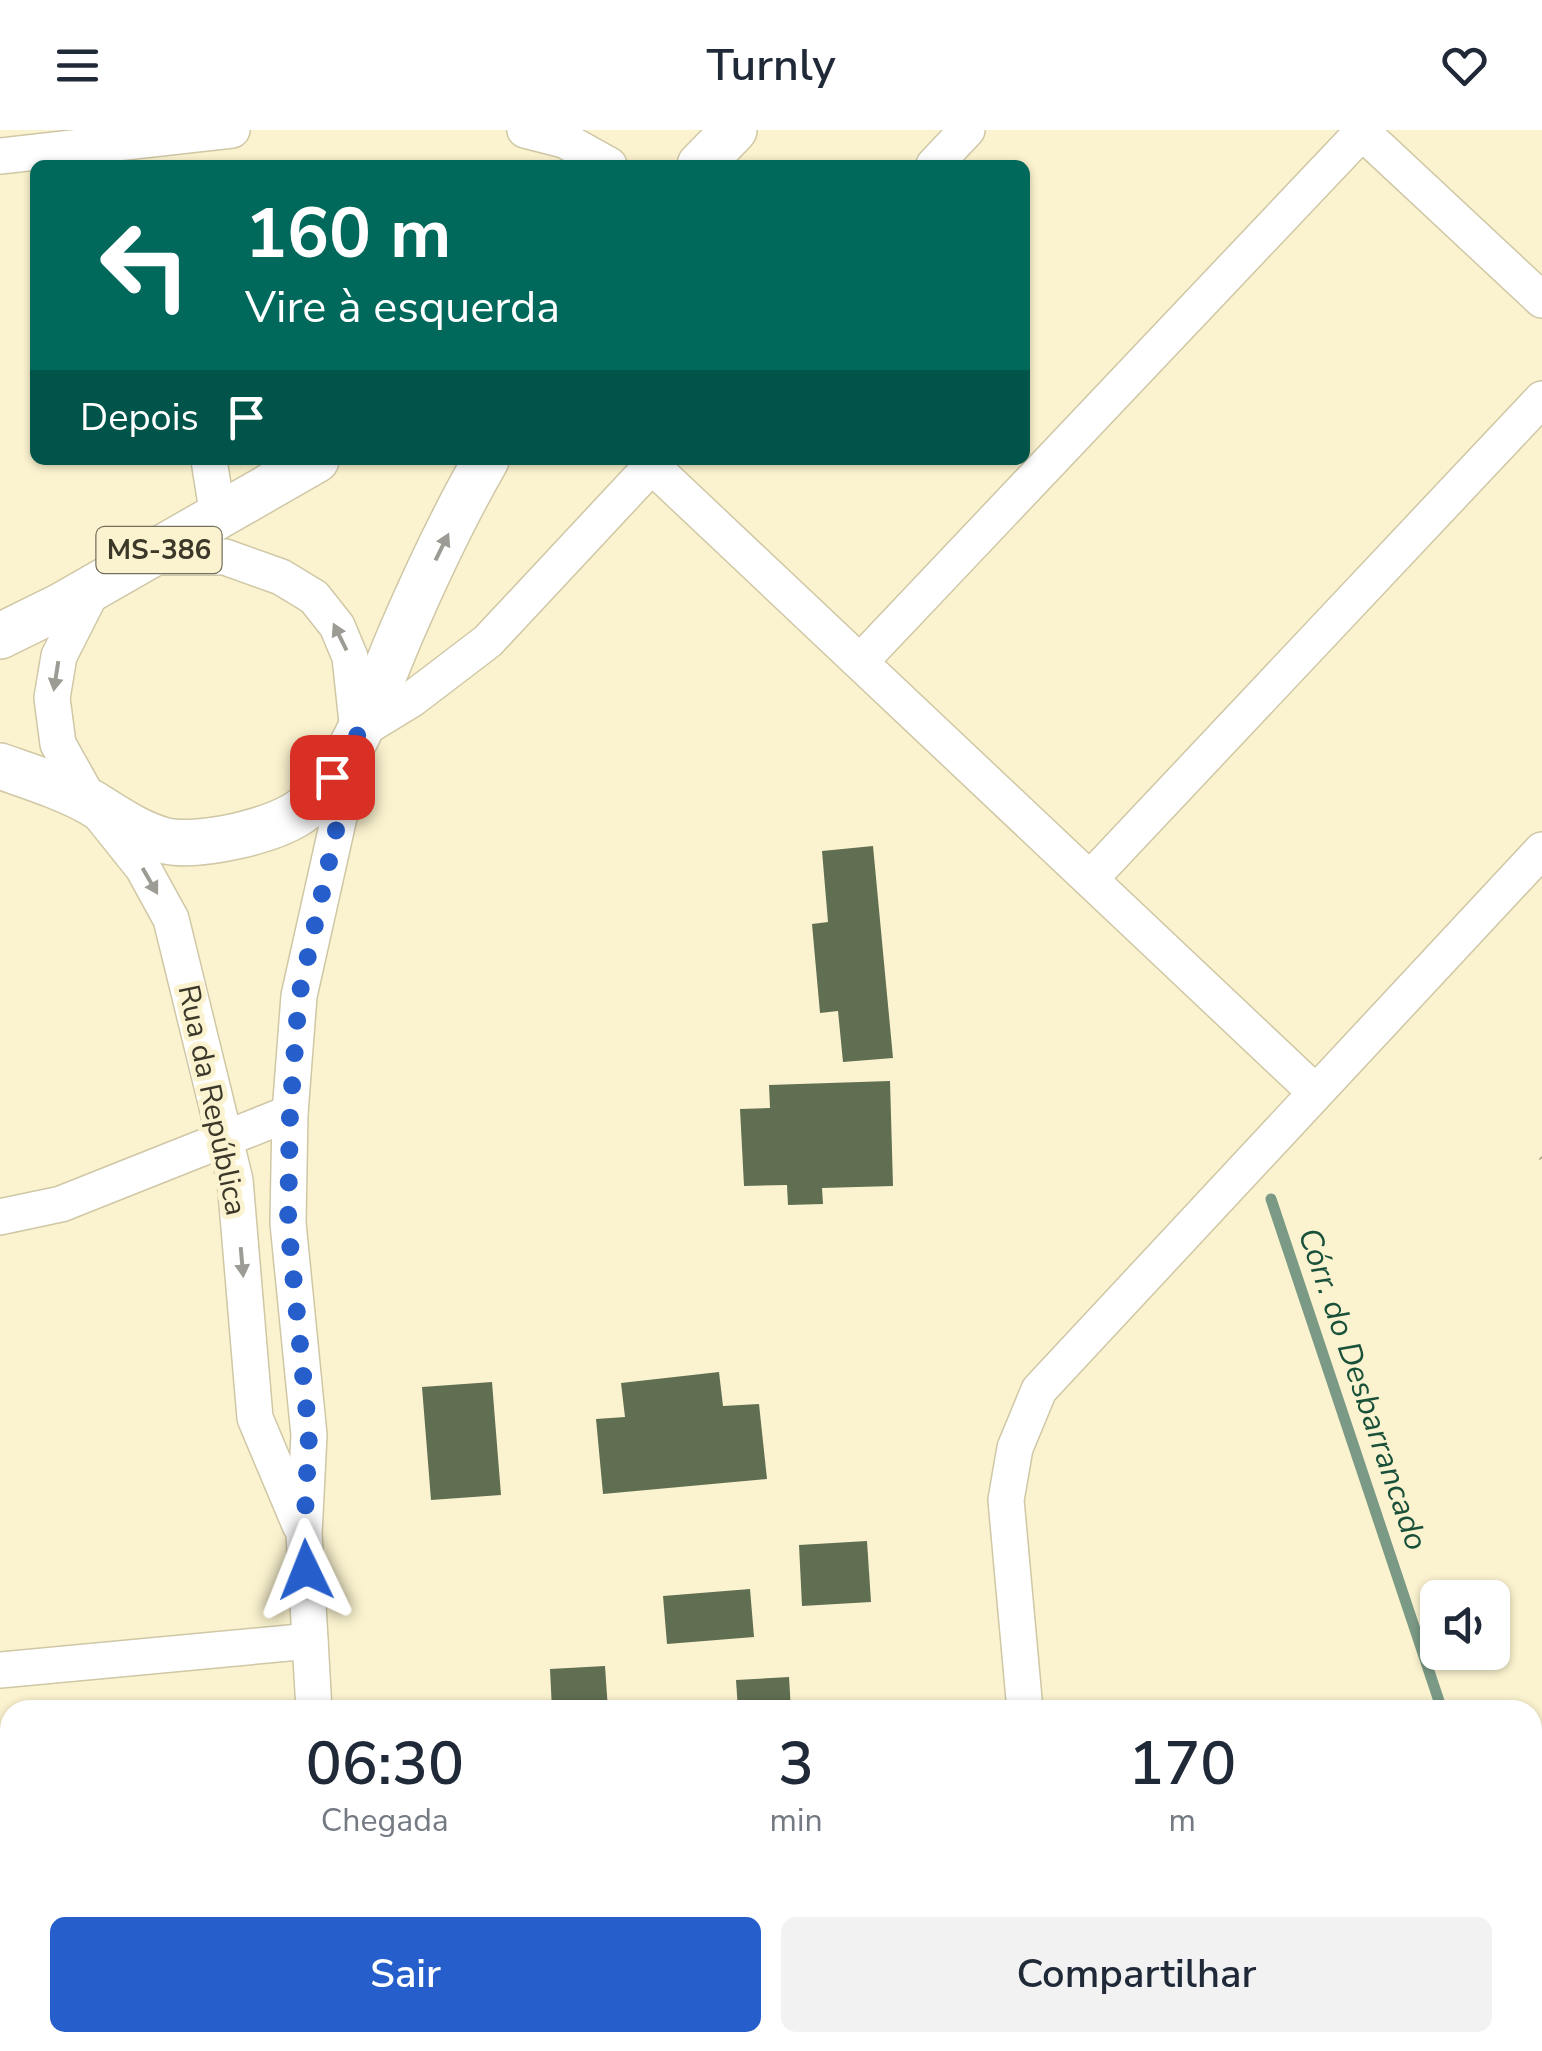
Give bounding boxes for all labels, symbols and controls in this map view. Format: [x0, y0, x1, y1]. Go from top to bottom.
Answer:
text: Turnly [706, 35, 836, 96]
icon: menu [50, 38, 105, 93]
icon: heart [1437, 38, 1492, 93]
text: 160 m [245, 186, 451, 282]
icon: left [80, 200, 210, 330]
text: Vire à esquerda [245, 277, 560, 338]
icon: arrive [219, 390, 274, 445]
text: Depois [80, 392, 199, 443]
road number: MS-386 [96, 527, 222, 573]
one-way arrow [434, 533, 451, 562]
one-way arrow [332, 622, 349, 651]
one-way arrow [48, 661, 63, 692]
pin [290, 735, 375, 820]
icon: arrive [305, 750, 360, 805]
one-way arrow [141, 866, 158, 895]
street label: Rua da República [168, 981, 256, 1219]
water label: Córr. do Desbarrancado [1288, 1222, 1438, 1556]
one-way arrow [235, 1246, 251, 1278]
position arrow [254, 1518, 358, 1622]
map controls [1420, 1580, 1510, 1670]
button: sound [1420, 1580, 1510, 1670]
text: 06:30 [306, 1723, 464, 1805]
text: 3 [778, 1723, 814, 1805]
text: 170 [1128, 1723, 1236, 1805]
text: Chegada [321, 1799, 449, 1842]
text: min [770, 1799, 823, 1842]
text: m [1169, 1799, 1196, 1842]
button: Sair [50, 1917, 761, 2032]
button: Compartilhar [781, 1917, 1492, 2032]

